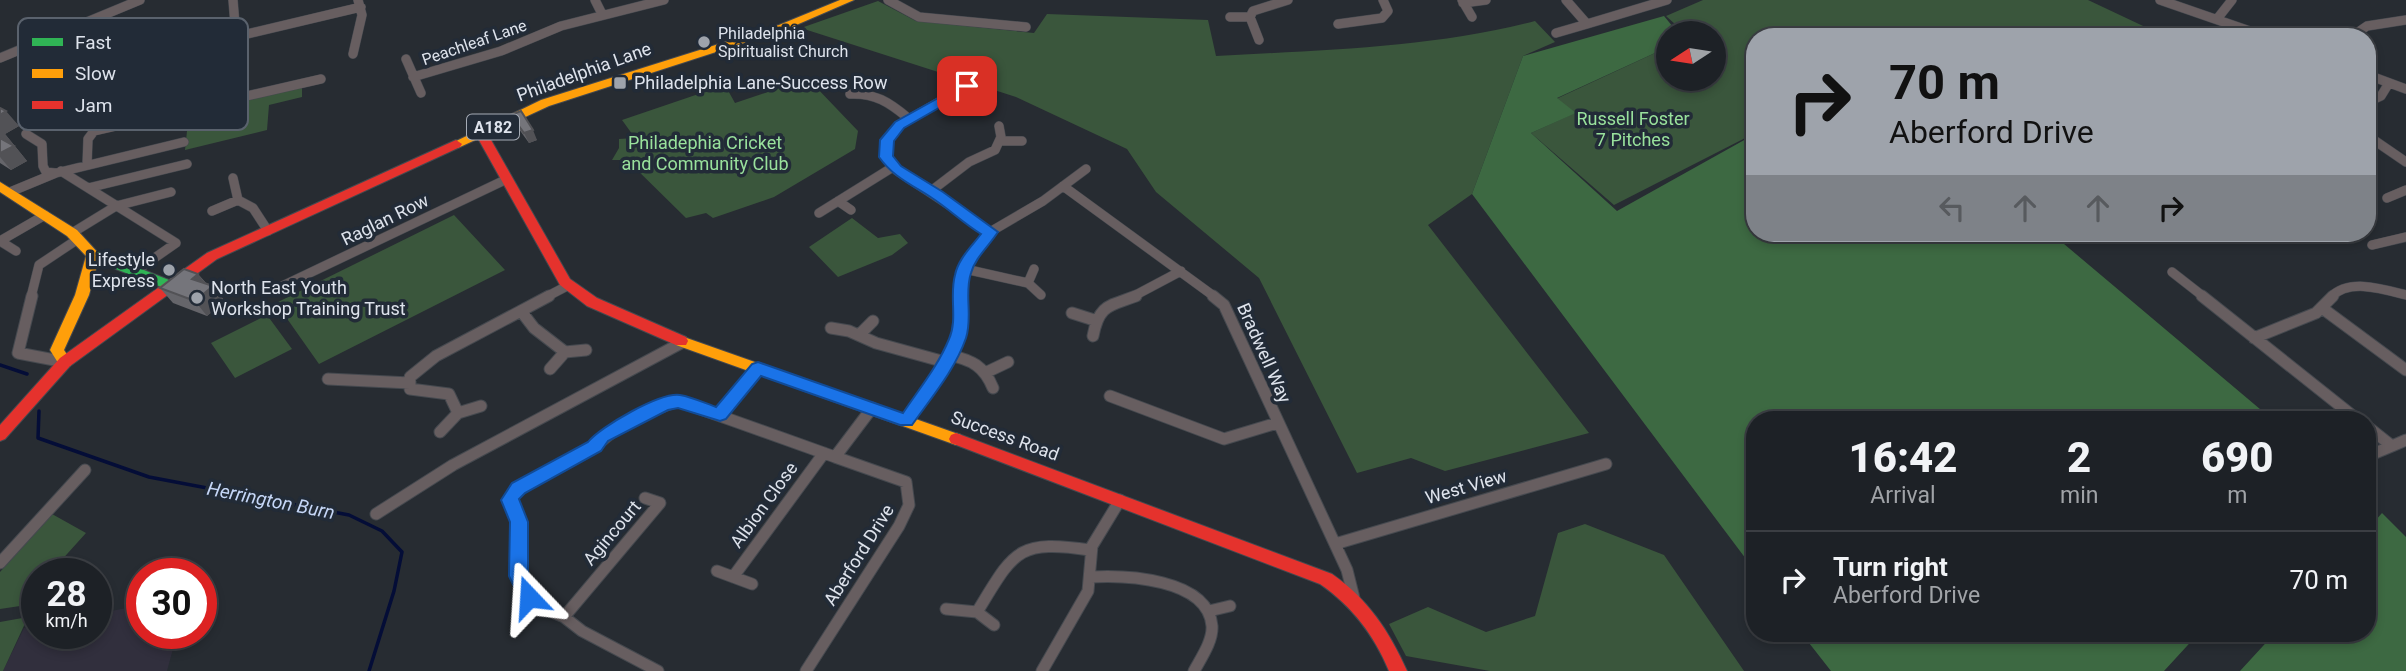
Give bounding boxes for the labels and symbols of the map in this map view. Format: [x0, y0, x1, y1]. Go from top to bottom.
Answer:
street label: Peachleaf Lane [419, 16, 529, 69]
legend [18, 18, 248, 130]
north arrow [1656, 21, 1726, 91]
place label: Philadelphia Spiritualist Church [718, 24, 848, 61]
text: Fast [75, 31, 112, 54]
marker: Philadelphia Spiritualist Church [696, 34, 712, 50]
street label: Philadelphia Lane [514, 37, 654, 106]
pin [937, 56, 997, 116]
text: Slow [75, 62, 116, 85]
place label: Philadelphia Lane-Success Row [634, 72, 888, 93]
marker: Philadelphia Lane-Success Row [612, 75, 628, 91]
text: Jam [75, 94, 112, 117]
park label: Russell Foster 7 Pitches [1576, 108, 1690, 150]
road number: A182 [467, 114, 519, 140]
park label: Philadephia Cricket and Community Club [621, 132, 789, 174]
street label: Raglan Row [338, 189, 432, 250]
place label: Lifestyle Express [88, 249, 155, 291]
marker: Lifestyle Express [161, 262, 177, 278]
place label: North East Youth Workshop Training Trust [211, 277, 406, 319]
marker: North East Youth Workshop Training Trust [189, 290, 205, 306]
street label: Bradwell Way [1233, 300, 1296, 406]
street label: Success Road [948, 406, 1062, 465]
street label: Albion Close [726, 458, 802, 552]
street label: West View [1423, 465, 1509, 508]
water label: Herrington Burn [205, 477, 337, 524]
street label: Agincourt [578, 496, 645, 569]
street label: Aberford Drive [819, 500, 898, 609]
speed limit sign: 30 [126, 558, 217, 649]
position arrow [492, 560, 566, 634]

